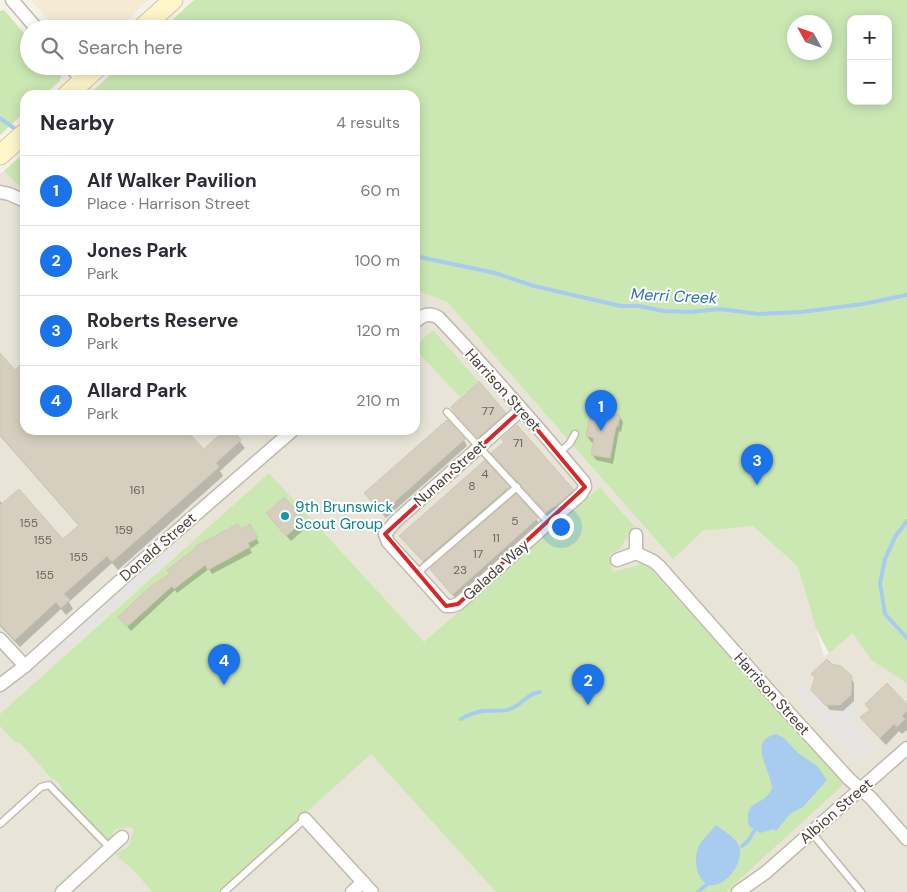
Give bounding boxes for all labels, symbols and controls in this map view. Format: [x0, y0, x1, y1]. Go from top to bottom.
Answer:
north arrow [787, 15, 832, 60]
map controls [847, 15, 892, 105]
button: + [847, 15, 892, 60]
search box [20, 20, 420, 75]
icon: search [38, 34, 66, 62]
text: Search here [78, 35, 183, 60]
button: − [847, 60, 892, 105]
text: Nearby [40, 109, 114, 137]
text: 4 results [336, 112, 400, 133]
text: Alf Walker Pavilion [87, 168, 257, 193]
text: 1 [53, 180, 59, 201]
text: 60 m [360, 180, 400, 201]
text: Place · Harrison Street [87, 193, 250, 214]
text: Jones Park [87, 238, 188, 263]
text: 2 [51, 250, 61, 271]
text: 100 m [355, 250, 400, 271]
text: Park [87, 263, 119, 284]
water label: Merri Creek [630, 283, 719, 309]
text: Roberts Reserve [87, 308, 238, 333]
text: 3 [51, 320, 61, 341]
text: 120 m [356, 320, 400, 341]
text: Park [87, 333, 119, 354]
street label: Harrison Street [461, 344, 546, 436]
text: Allard Park [87, 378, 187, 403]
text: 4 [51, 390, 61, 411]
text: 210 m [356, 390, 400, 411]
pin: 1 [585, 390, 617, 431]
text: Park [87, 403, 119, 424]
house number: 77 [482, 403, 494, 419]
street label: Nunan Street [410, 435, 491, 511]
house number: 71 [513, 435, 523, 451]
pin: 3 [741, 444, 773, 485]
house number: 4 [481, 466, 489, 482]
house number: 8 [468, 478, 476, 494]
house number: 161 [129, 482, 145, 498]
place label: 9th Brunswick Scout Group [295, 497, 394, 534]
street label: Donald Street [115, 508, 201, 586]
marker: 9th Brunswick Scout Group [279, 510, 291, 522]
house number: 5 [511, 513, 519, 529]
your location [548, 514, 574, 540]
house number: 155 [20, 515, 38, 531]
house number: 159 [115, 522, 133, 538]
house number: 11 [492, 530, 500, 546]
house number: 155 [34, 532, 52, 548]
street label: Galada Way [459, 534, 534, 605]
house number: 17 [473, 546, 483, 562]
house number: 155 [70, 549, 88, 565]
house number: 23 [453, 562, 467, 578]
house number: 155 [36, 567, 54, 583]
pin: 4 [208, 644, 240, 685]
street label: Harrison Street [730, 648, 815, 740]
pin: 2 [572, 664, 604, 705]
street label: Albion Street [795, 774, 877, 848]

